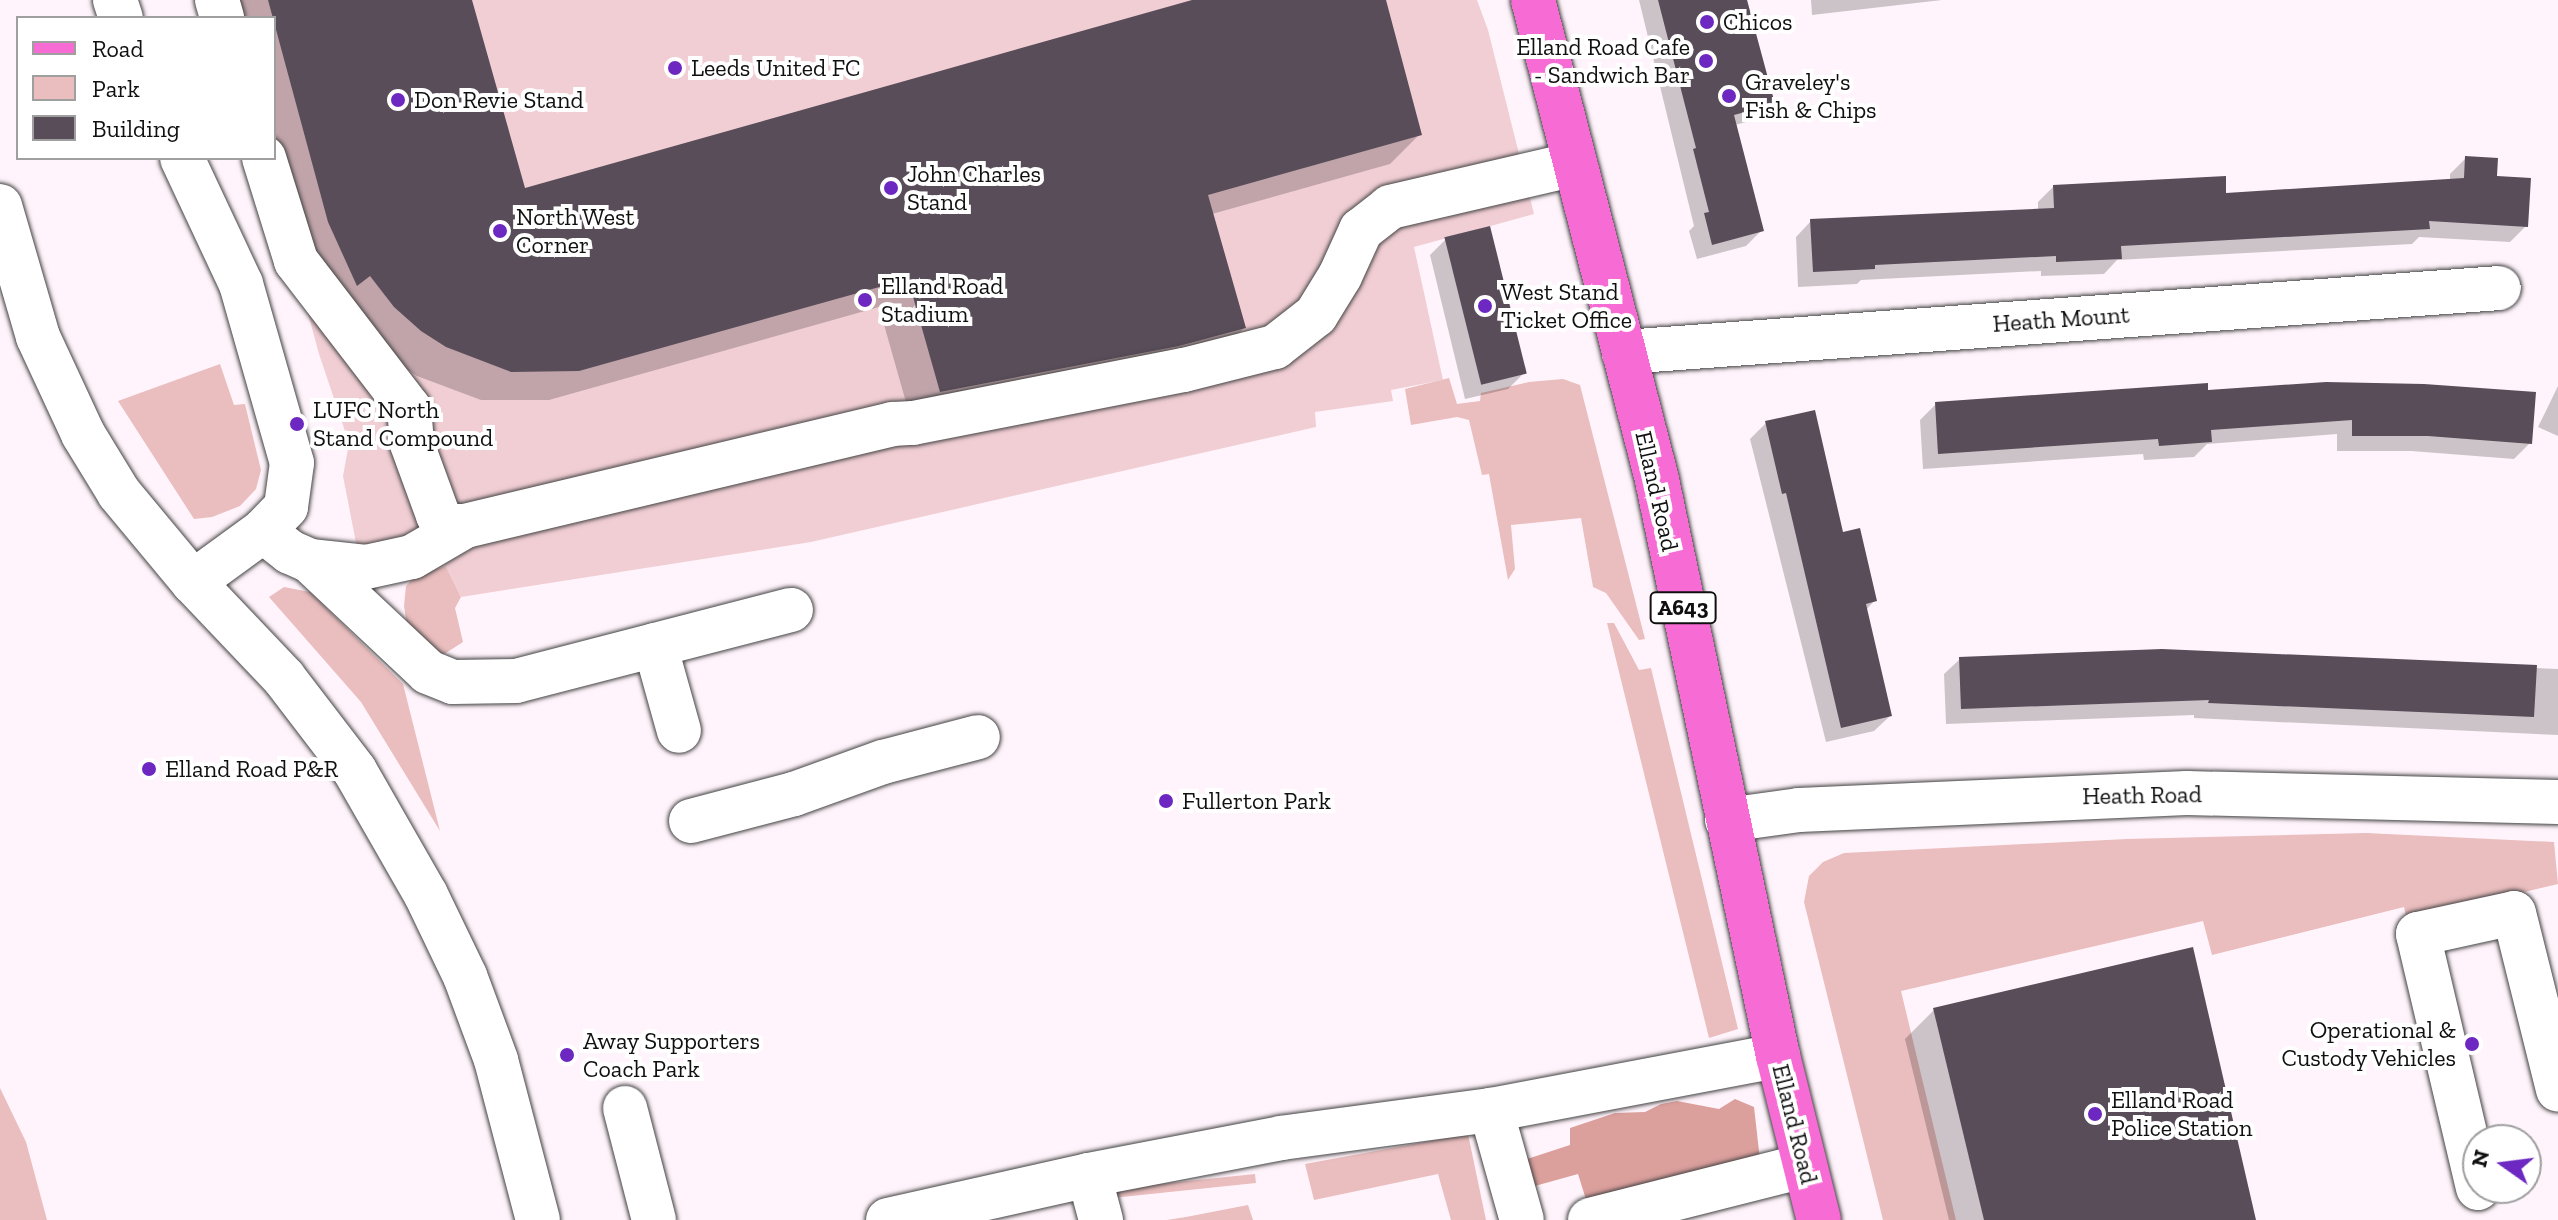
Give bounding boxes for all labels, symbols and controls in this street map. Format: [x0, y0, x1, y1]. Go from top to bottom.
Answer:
place label: Chicos [1723, 8, 1793, 36]
marker: Chicos [1698, 13, 1716, 31]
legend [16, 16, 276, 160]
place label: Elland Road Cafe - Sandwich Bar [1516, 33, 1690, 89]
text: Road [92, 34, 144, 63]
marker: Elland Road Cafe - Sandwich Bar [1697, 52, 1715, 70]
place label: Leeds United FC [691, 54, 861, 82]
marker: Leeds United FC [666, 59, 684, 77]
place label: Graveley's Fish & Chips [1745, 68, 1877, 124]
text: Park [92, 74, 140, 103]
place label: Don Revie Stand [414, 86, 584, 114]
marker: Graveley's Fish & Chips [1720, 87, 1738, 105]
marker: Don Revie Stand [389, 91, 407, 109]
text: Building [92, 114, 180, 143]
place label: John Charles Stand [907, 160, 1041, 216]
marker: John Charles Stand [882, 179, 900, 197]
place label: North West Corner [516, 203, 635, 259]
marker: North West Corner [491, 222, 509, 240]
place label: Elland Road Stadium [881, 272, 1003, 328]
place label: West Stand Ticket Office [1501, 278, 1632, 334]
marker: Elland Road Stadium [856, 291, 874, 309]
marker: West Stand Ticket Office [1476, 297, 1494, 315]
street label: Heath Mount [1992, 300, 2130, 338]
place label: LUFC North Stand Compound [313, 396, 493, 452]
marker: LUFC North Stand Compound [288, 415, 306, 433]
street label: Elland Road [1629, 428, 1685, 554]
road number: A643 [1649, 590, 1717, 626]
place label: Elland Road P&R [165, 755, 338, 783]
marker: Elland Road P&R [140, 760, 158, 778]
street label: Heath Road [2082, 780, 2202, 810]
place label: Fullerton Park [1182, 787, 1331, 815]
marker: Fullerton Park [1157, 792, 1175, 810]
place label: Operational & Custody Vehicles [2280, 1016, 2456, 1072]
place label: Away Supporters Coach Park [583, 1027, 761, 1083]
marker: Operational & Custody Vehicles [2463, 1035, 2481, 1053]
marker: Away Supporters Coach Park [558, 1046, 576, 1064]
street label: Elland Road [1766, 1061, 1824, 1187]
place label: Elland Road Police Station [2111, 1086, 2252, 1142]
marker: Elland Road Police Station [2086, 1105, 2104, 1123]
north arrow [2462, 1124, 2542, 1204]
text: N [2465, 1147, 2495, 1170]

